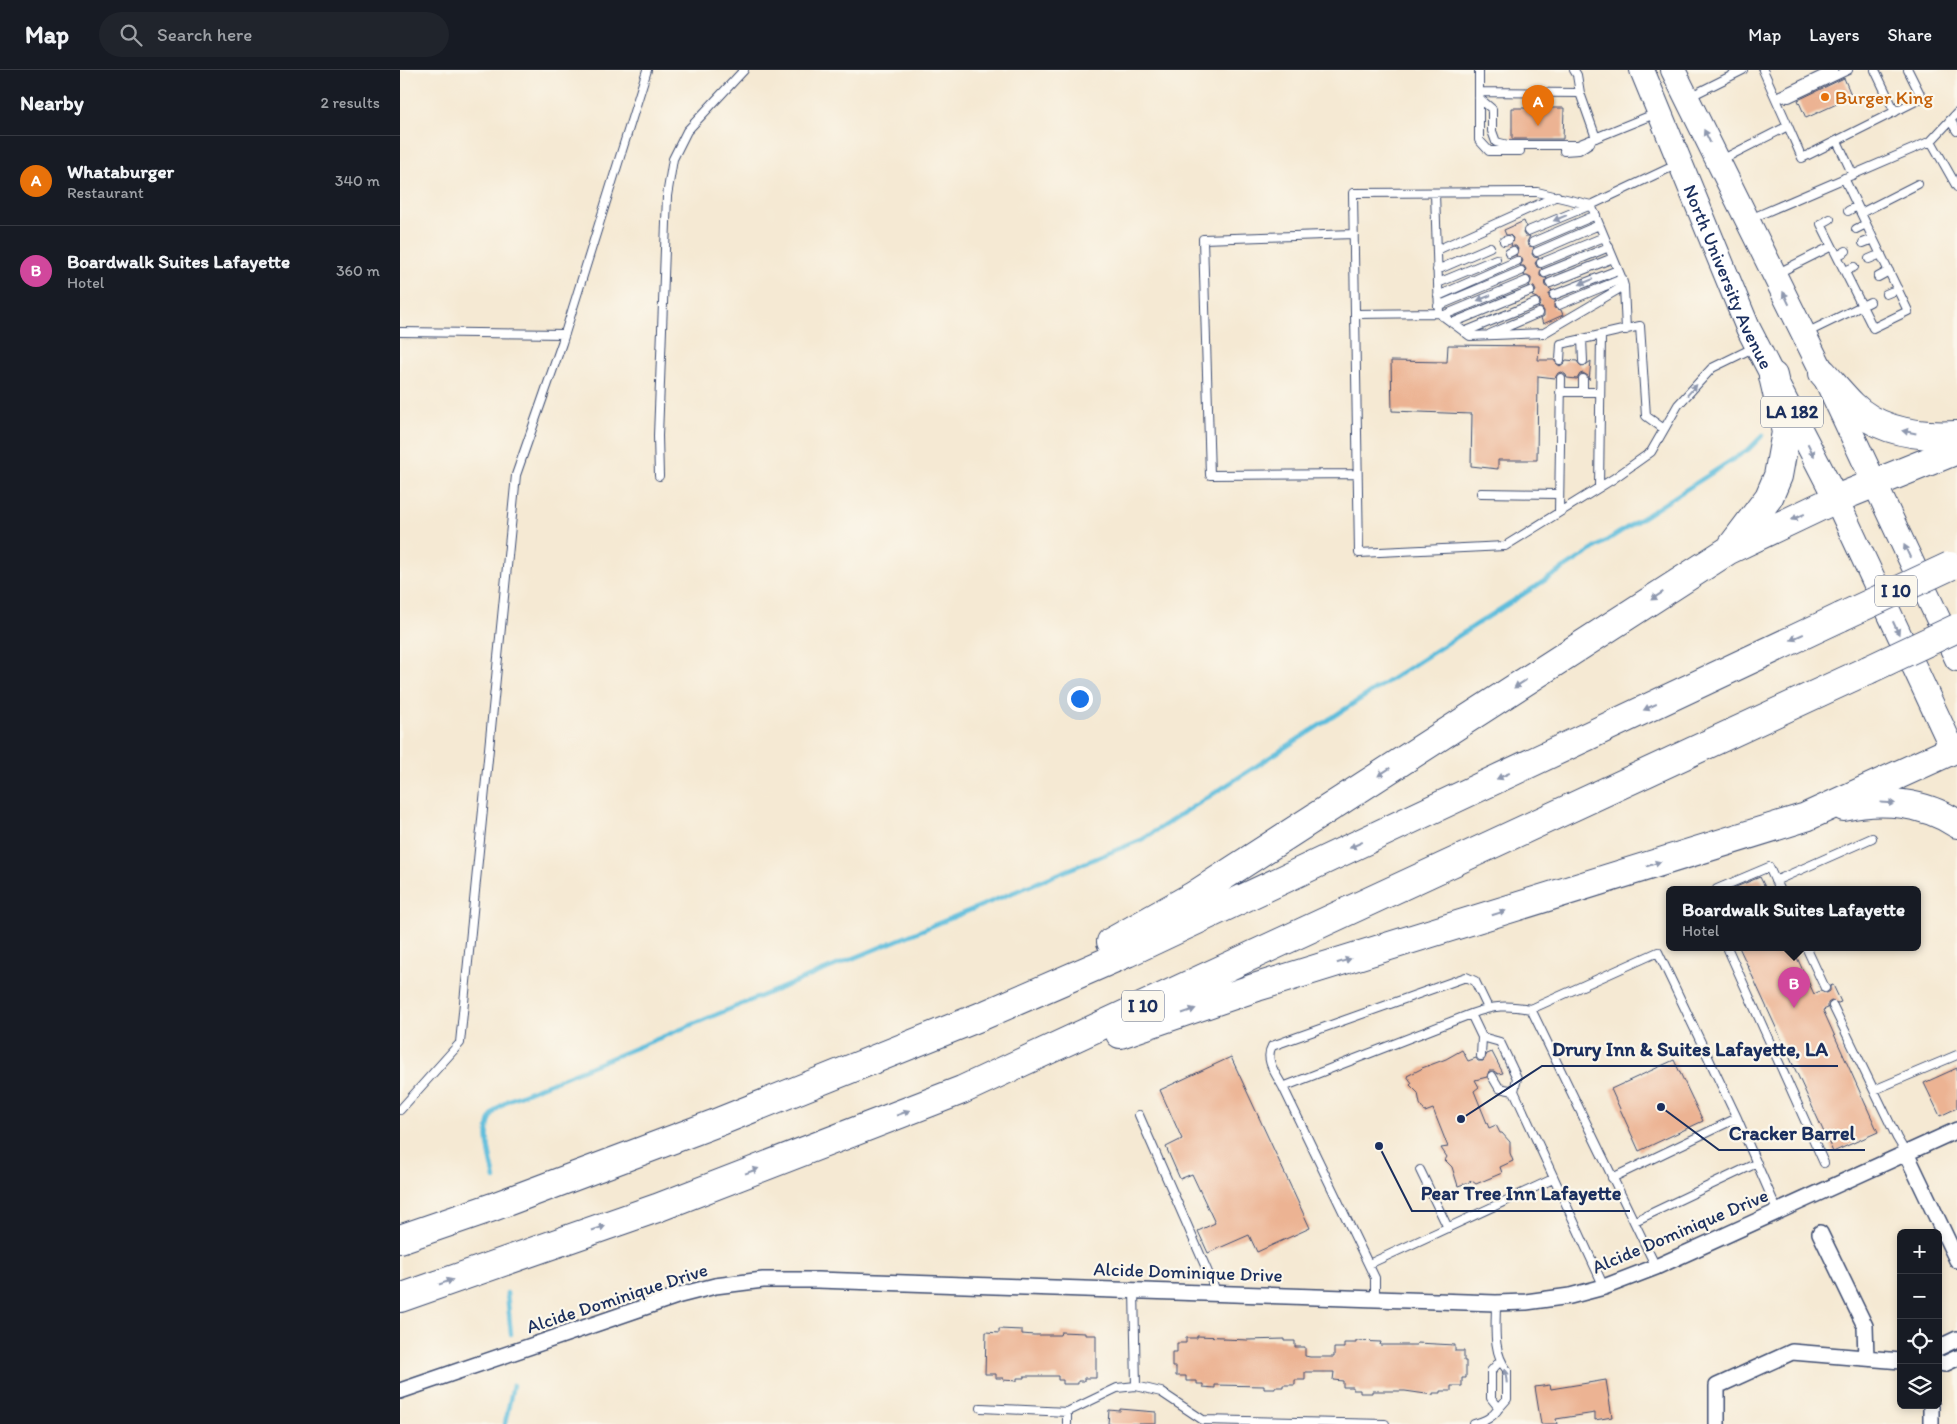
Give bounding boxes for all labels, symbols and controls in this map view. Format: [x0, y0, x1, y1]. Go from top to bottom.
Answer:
search box [99, 12, 449, 57]
text: Map [25, 20, 69, 49]
icon: search [117, 21, 145, 49]
text: Search here [157, 23, 252, 46]
text: Map [1748, 24, 1781, 46]
text: Layers [1809, 24, 1859, 46]
text: Share [1887, 24, 1932, 46]
pin: A [1522, 85, 1554, 126]
place label: Burger King [1835, 86, 1934, 109]
text: Nearby [20, 90, 84, 115]
marker: Burger King [1819, 91, 1831, 103]
text: 2 results [320, 93, 380, 112]
one-way arrow [1703, 129, 1711, 143]
text: Whataburger [67, 160, 174, 183]
text: A [31, 171, 41, 190]
text: 340 m [335, 171, 380, 190]
street label: North University Avenue [1679, 181, 1778, 373]
text: Restaurant [67, 183, 144, 202]
one-way arrow [1552, 214, 1567, 222]
text: Boardwalk Suites Lafayette [67, 250, 290, 273]
text: B [31, 261, 41, 280]
text: 360 m [336, 261, 380, 280]
text: Hotel [67, 273, 104, 292]
one-way arrow [1579, 279, 1593, 287]
one-way arrow [1782, 291, 1790, 305]
one-way arrow [1477, 295, 1491, 303]
one-way arrow [1686, 384, 1698, 396]
road number: LA 182 [1761, 397, 1823, 428]
one-way arrow [1900, 428, 1916, 436]
one-way arrow [1807, 443, 1815, 457]
one-way arrow [1791, 513, 1806, 522]
one-way arrow [1902, 544, 1911, 559]
road number: I 10 [1875, 576, 1917, 606]
one-way arrow [1650, 591, 1663, 601]
one-way arrow [1892, 621, 1900, 635]
one-way arrow [1790, 634, 1804, 642]
one-way arrow [1513, 679, 1527, 688]
your location [1067, 686, 1093, 712]
one-way arrow [1643, 703, 1657, 711]
one-way arrow [1377, 767, 1390, 777]
one-way arrow [1496, 772, 1510, 780]
one-way arrow [1880, 800, 1896, 808]
one-way arrow [1349, 841, 1363, 849]
one-way arrow [1647, 860, 1662, 868]
popup [1666, 886, 1921, 951]
text: Boardwalk Suites Lafayette [1682, 898, 1905, 921]
one-way arrow [1492, 908, 1507, 916]
text: Hotel [1682, 921, 1719, 940]
one-way arrow [1337, 956, 1352, 964]
pin: B [1778, 967, 1810, 1008]
road number: I 10 [1122, 990, 1164, 1021]
one-way arrow [1182, 1006, 1197, 1014]
callout: Drury Inn & Suites Lafayette, LA [1542, 1031, 1838, 1066]
text: Drury Inn & Suites Lafayette, LA [1552, 1037, 1828, 1062]
one-way arrow [896, 1109, 911, 1117]
callout: Cracker Barrel [1719, 1115, 1865, 1150]
text: Cracker Barrel [1729, 1121, 1856, 1145]
one-way arrow [745, 1167, 759, 1175]
callout: Pear Tree Inn Lafayette [1412, 1176, 1630, 1211]
text: Pear Tree Inn Lafayette [1421, 1181, 1622, 1206]
street label: Alcide Dominique Drive [1588, 1183, 1772, 1279]
one-way arrow [592, 1224, 607, 1231]
map controls [1897, 1229, 1942, 1409]
button: + [1897, 1229, 1942, 1274]
street label: Alcide Dominique Drive [1093, 1257, 1283, 1287]
street label: Alcide Dominique Drive [523, 1258, 711, 1338]
button: − [1897, 1274, 1942, 1319]
one-way arrow [439, 1278, 454, 1286]
button: locate [1897, 1319, 1942, 1364]
button: layers [1897, 1364, 1942, 1409]
one-way arrow [1502, 1368, 1510, 1384]

